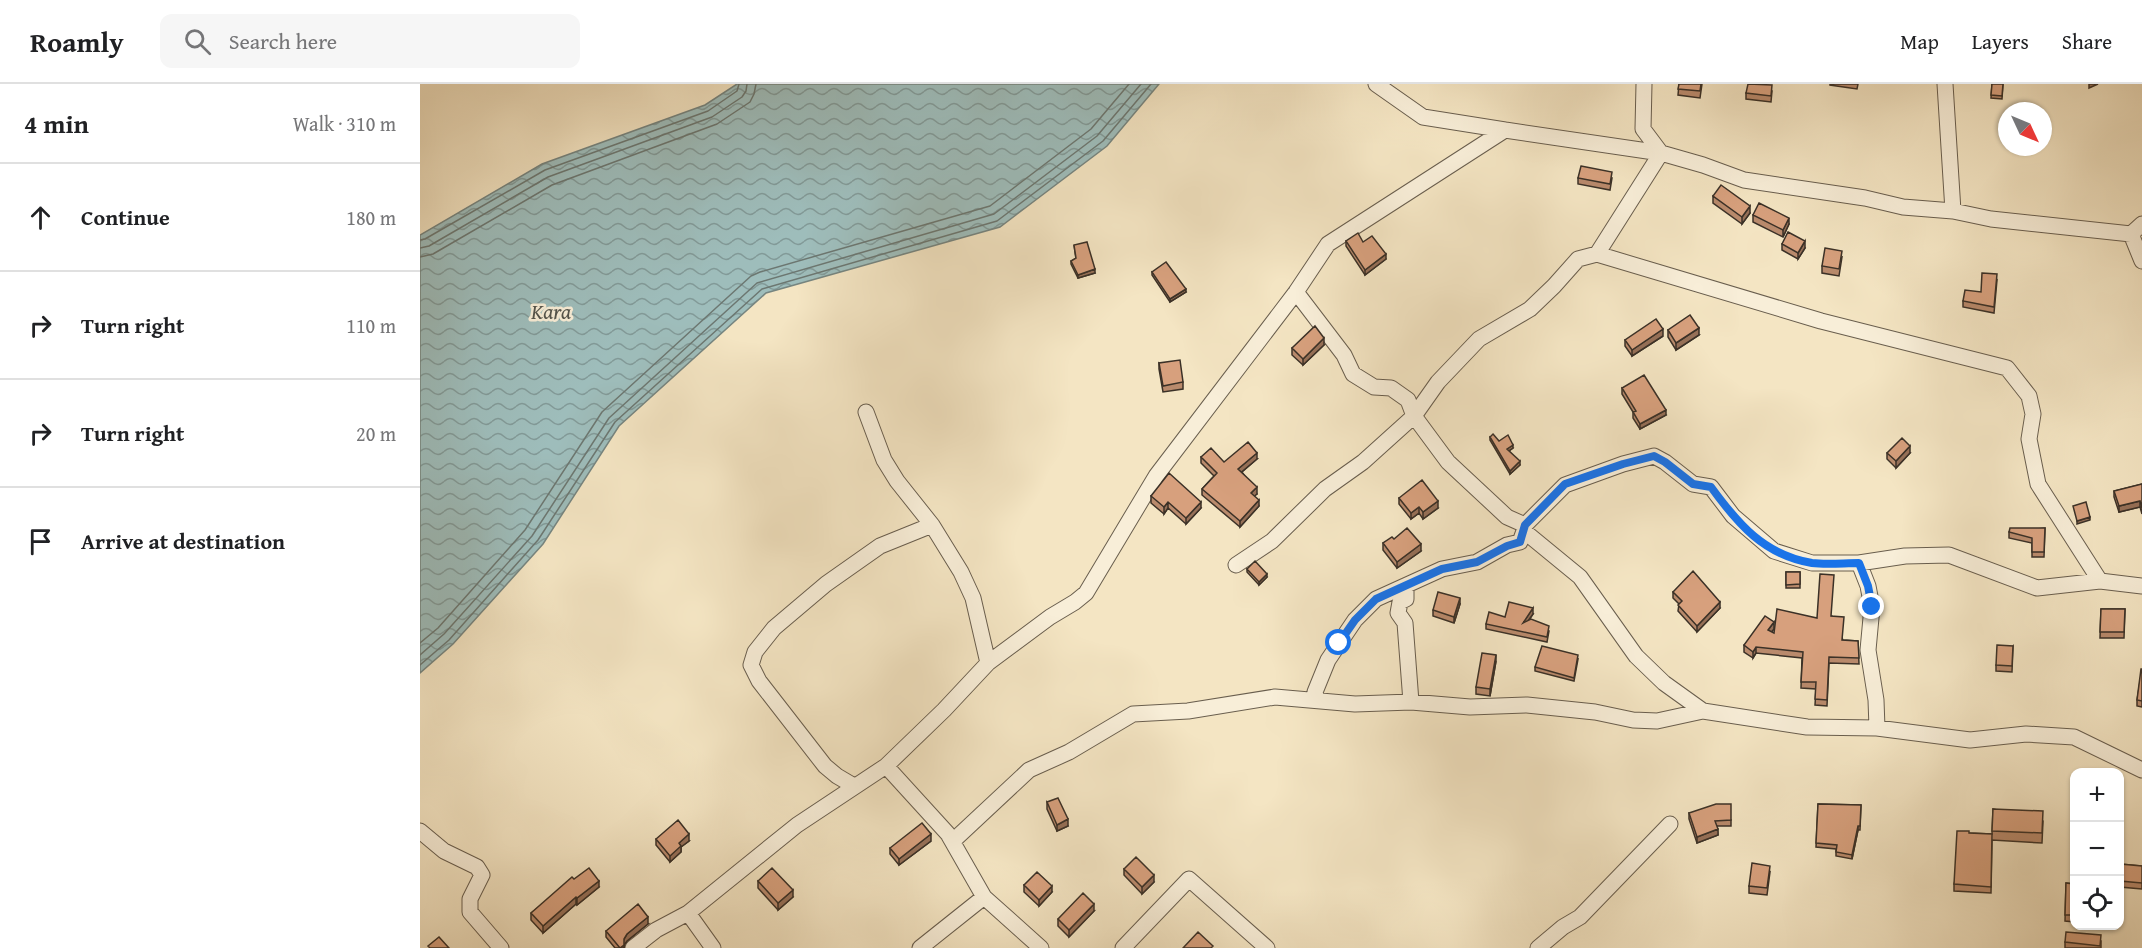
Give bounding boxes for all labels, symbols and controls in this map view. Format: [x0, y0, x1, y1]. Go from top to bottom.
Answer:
search box [160, 14, 580, 68]
text: Roamly [30, 21, 124, 62]
icon: search [181, 25, 214, 58]
text: Search here [229, 25, 337, 57]
text: Map [1900, 26, 1939, 57]
text: Layers [1972, 26, 2029, 57]
text: Share [2062, 26, 2112, 57]
north arrow [1998, 102, 2052, 156]
text: 4 min [24, 104, 89, 143]
text: Walk · 310 m [293, 109, 396, 138]
icon: ahead [24, 201, 57, 234]
text: Continue [81, 201, 170, 233]
text: 180 m [346, 203, 396, 232]
water label: Kara [530, 295, 571, 327]
icon: right [24, 309, 57, 342]
text: Turn right [81, 309, 184, 341]
text: 110 m [346, 311, 396, 340]
icon: right [24, 417, 57, 450]
text: Turn right [81, 417, 184, 449]
text: 20 m [356, 419, 396, 448]
icon: arrive [24, 525, 57, 558]
text: Arrive at destination [81, 525, 285, 557]
route end [1858, 593, 1884, 619]
route start [1325, 629, 1351, 655]
map controls [2070, 768, 2124, 930]
button: + [2070, 768, 2124, 822]
button: − [2070, 822, 2124, 876]
button: locate [2070, 876, 2124, 930]

